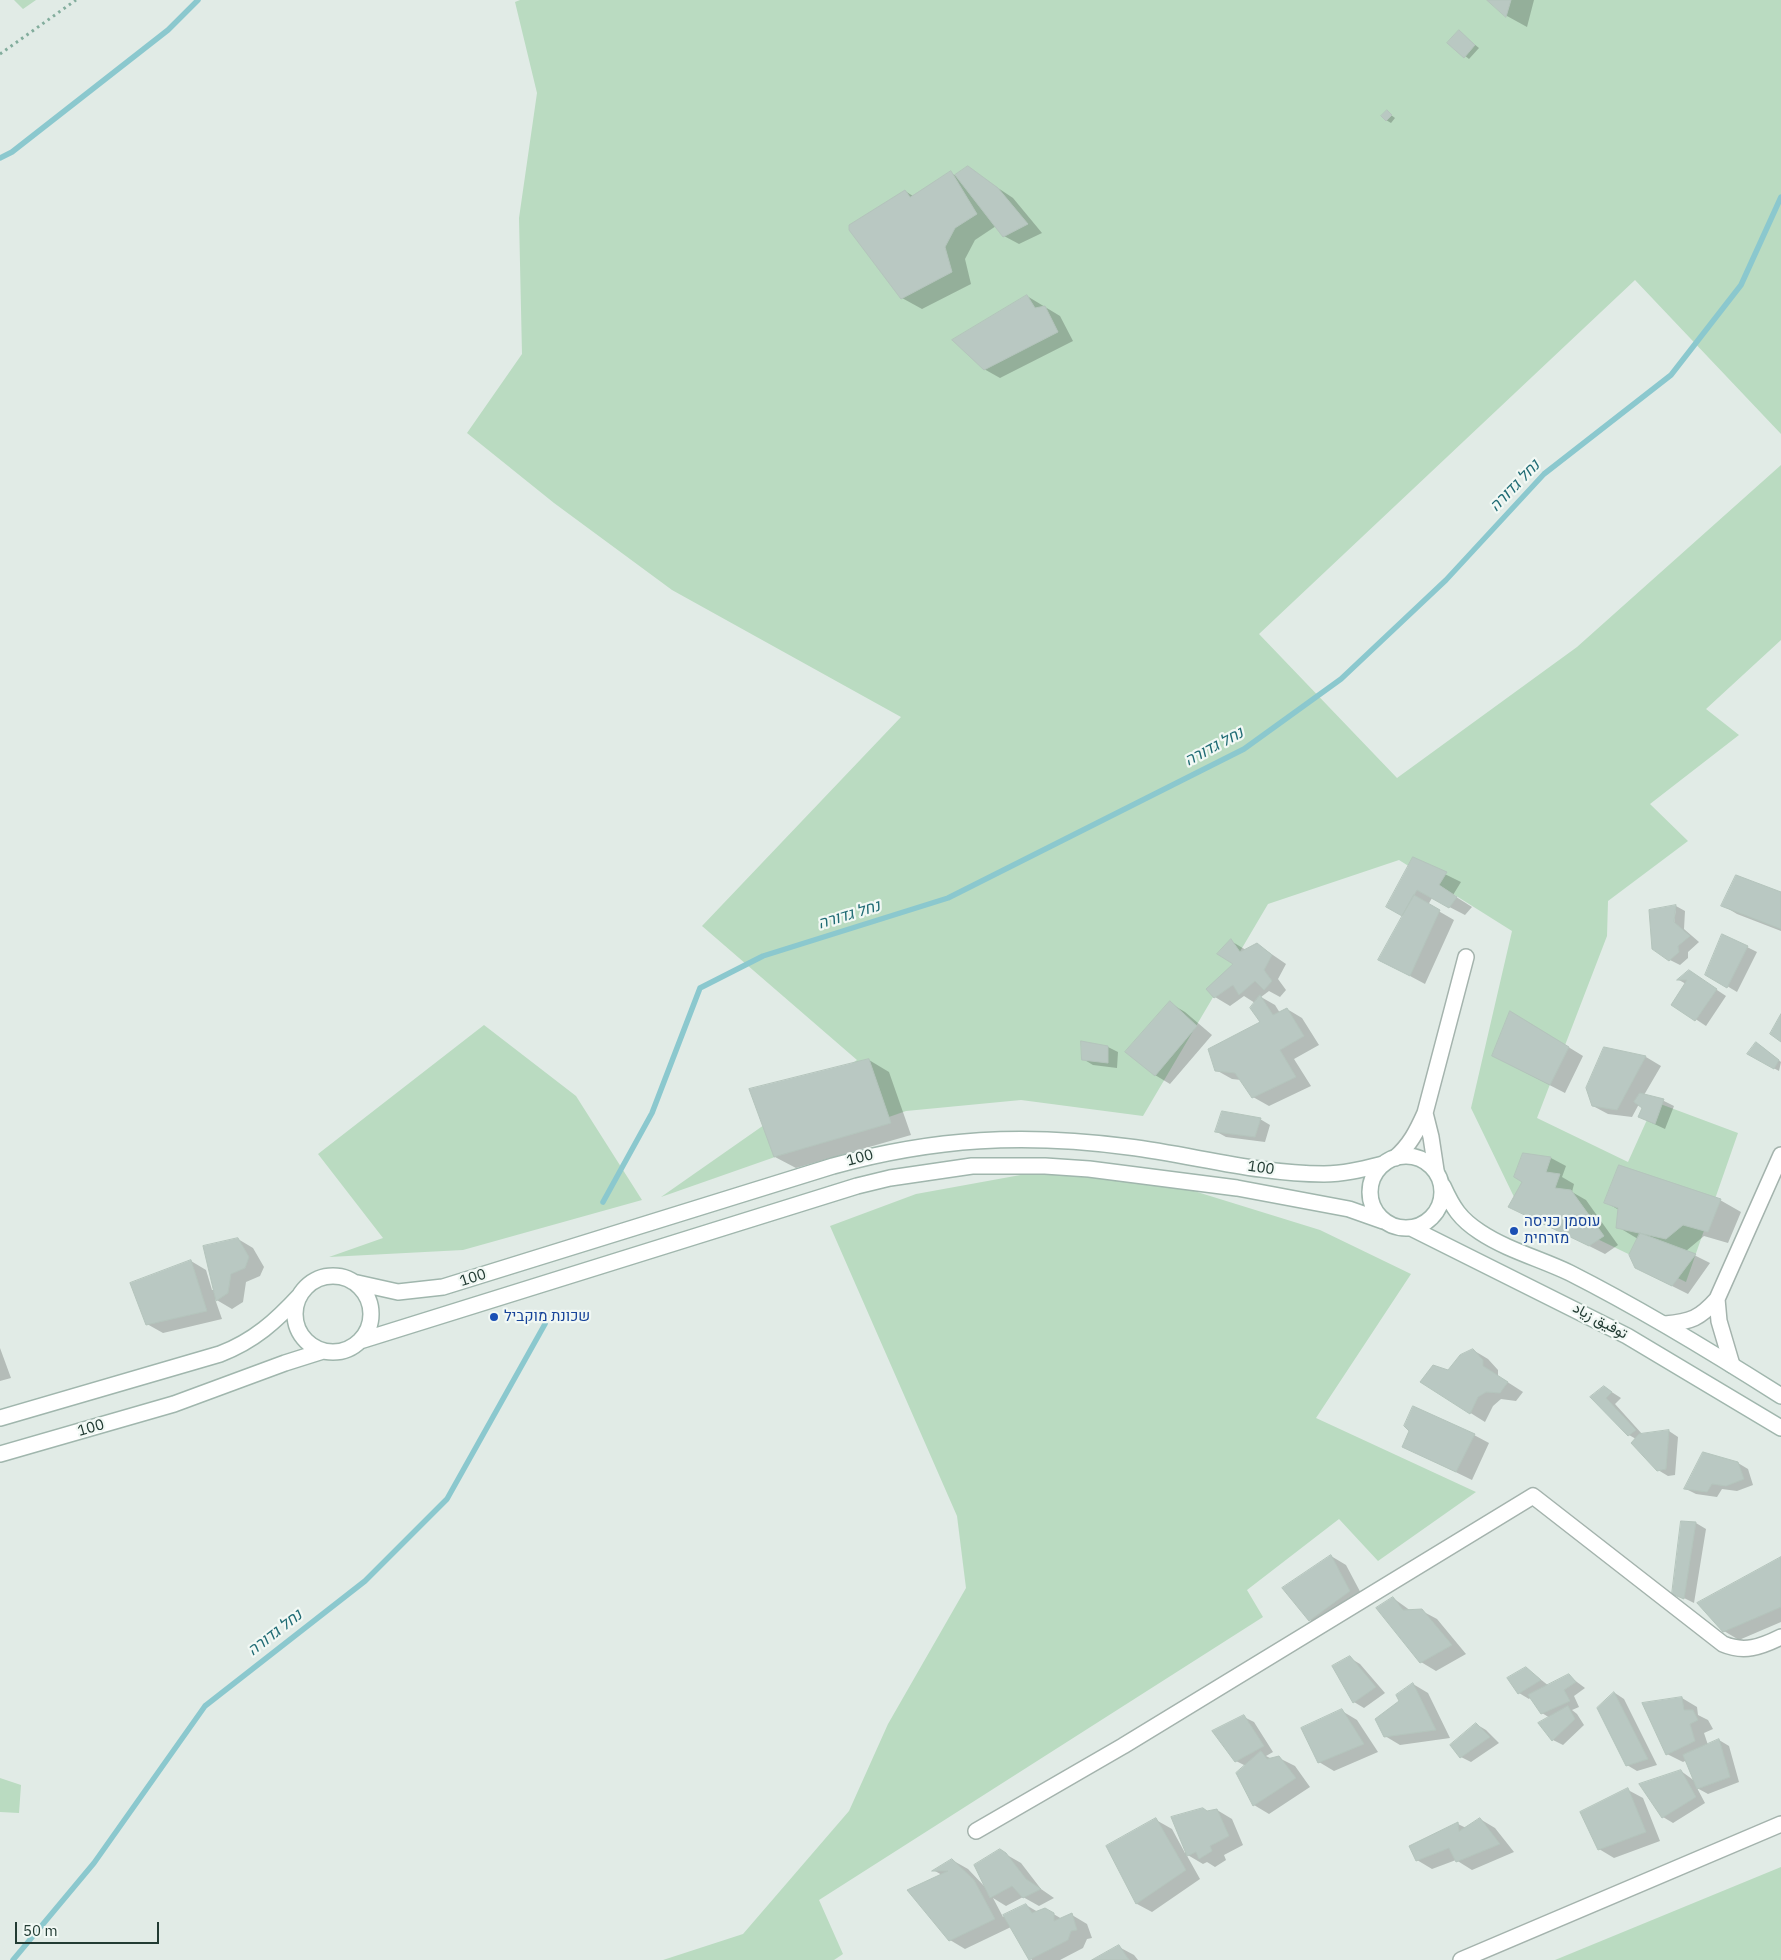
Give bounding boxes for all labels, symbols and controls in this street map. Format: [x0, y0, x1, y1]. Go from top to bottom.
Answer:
water label: נחל גדורה [1486, 456, 1544, 516]
water label: נחל גדורה [1181, 724, 1247, 770]
water label: נחל גדורה [816, 896, 882, 934]
street label: 100 [845, 1146, 875, 1170]
street label: 100 [1246, 1157, 1276, 1179]
place label: עוסמן כניסה מזרחית [1524, 1213, 1600, 1248]
marker: עוסמן כניסה מזרחית [1508, 1225, 1520, 1237]
street label: 100 [457, 1265, 489, 1291]
street label: توفيق زياد [1569, 1299, 1631, 1343]
place label: שכונת מוקביל [504, 1308, 590, 1326]
marker: שכונת מוקביל [488, 1311, 500, 1323]
street label: 100 [76, 1416, 106, 1440]
water label: נחל גדורה [244, 1606, 306, 1660]
scale bar [18, 1912, 161, 1944]
text: 50 m [23, 1921, 58, 1940]

